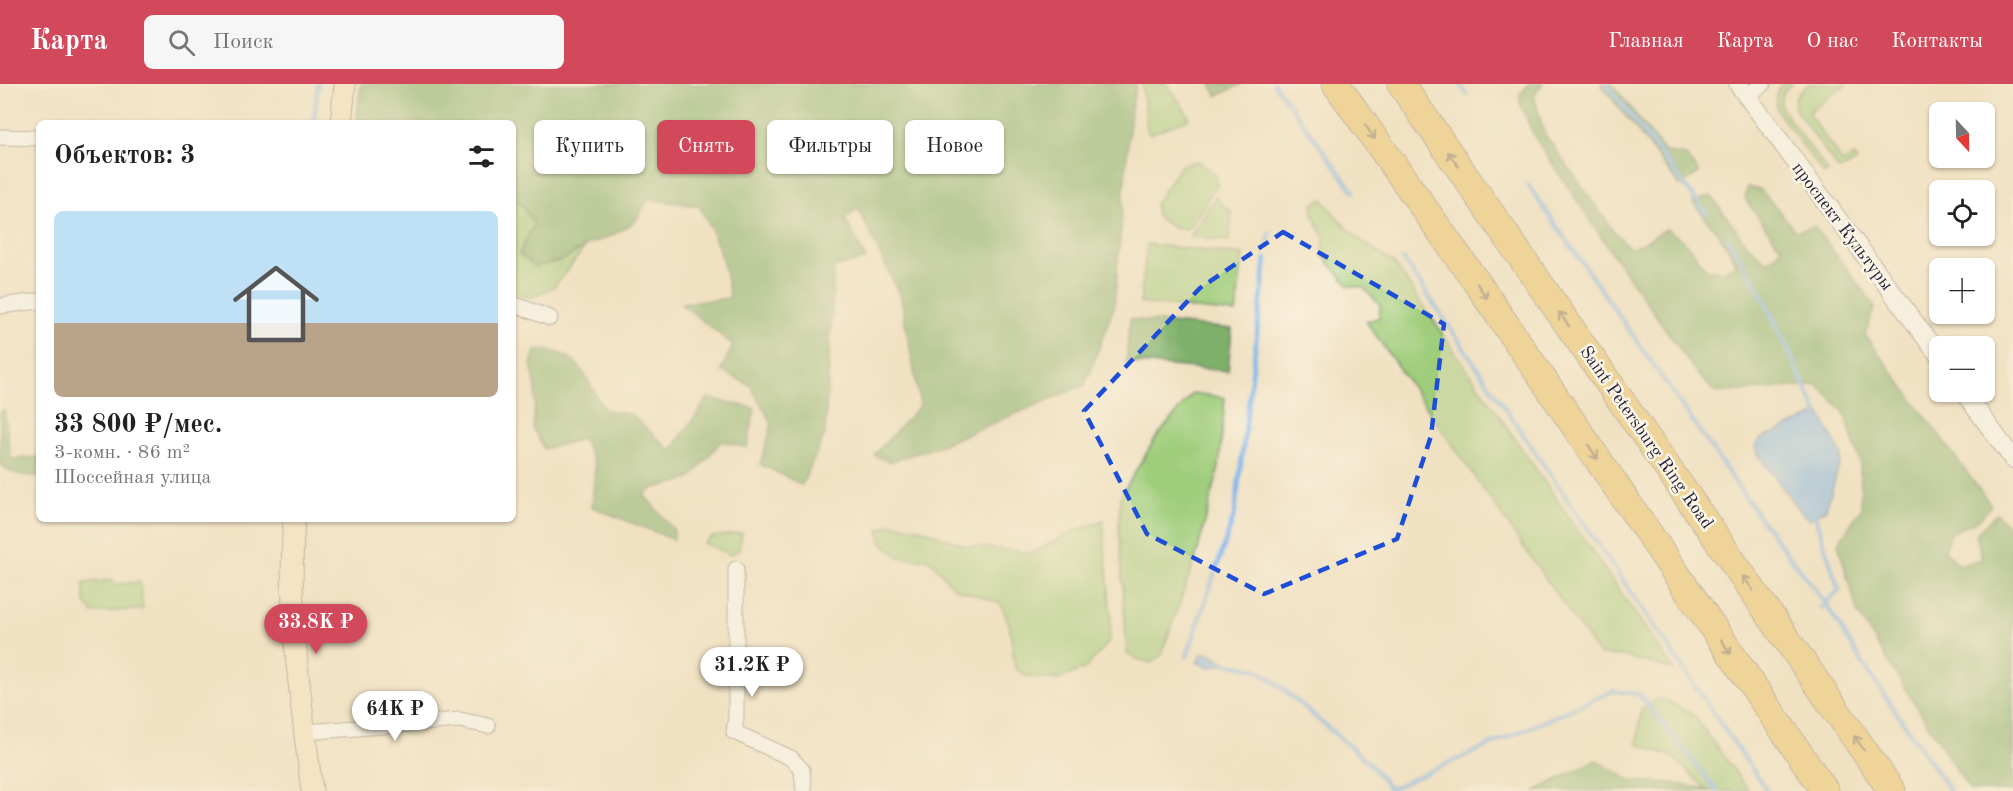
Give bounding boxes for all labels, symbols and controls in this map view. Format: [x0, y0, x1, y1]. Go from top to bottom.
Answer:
search box [144, 15, 564, 69]
icon: search [165, 26, 198, 59]
text: Карта [30, 28, 108, 56]
text: Поиск [213, 31, 274, 53]
text: Главная [1608, 31, 1684, 52]
text: Карта [1717, 31, 1774, 52]
text: О нас [1807, 31, 1858, 52]
text: Контакты [1891, 31, 1983, 52]
north arrow [1929, 102, 1995, 168]
map controls [1929, 102, 1995, 402]
chip: Купить [534, 120, 645, 174]
chip: Снять [657, 120, 755, 174]
chip: Фильтры [767, 120, 893, 174]
chip: Новое [905, 120, 1004, 174]
one-way arrow [1364, 123, 1376, 139]
icon: filters [465, 140, 498, 173]
text: Объектов: 3 [54, 143, 195, 169]
one-way arrow [1447, 152, 1459, 168]
street label: проспект Культуры [1788, 159, 1896, 294]
button: locate [1929, 180, 1995, 246]
icon: home [222, 250, 330, 358]
button: + [1929, 258, 1995, 324]
one-way arrow [1476, 282, 1488, 299]
one-way arrow [1558, 312, 1570, 328]
button: − [1929, 336, 1995, 402]
street label: Saint Petersburg Ring Road [1576, 343, 1716, 532]
text: 33 800 ₽/мес. [54, 412, 222, 438]
text: 3-комн. · 86 m² [54, 443, 190, 463]
one-way arrow [1587, 443, 1599, 460]
text: Шоссейная улица [54, 468, 211, 488]
one-way arrow [1742, 575, 1754, 591]
pin: 33.8K ₽ [261, 604, 371, 655]
text: 33.8K ₽ [278, 613, 354, 633]
one-way arrow [1720, 639, 1733, 656]
pin: 31.2K ₽ [697, 647, 807, 698]
text: 31.2K ₽ [714, 656, 790, 676]
pin: 64K ₽ [353, 691, 437, 742]
text: 64K ₽ [366, 700, 424, 720]
one-way arrow [1853, 735, 1865, 751]

